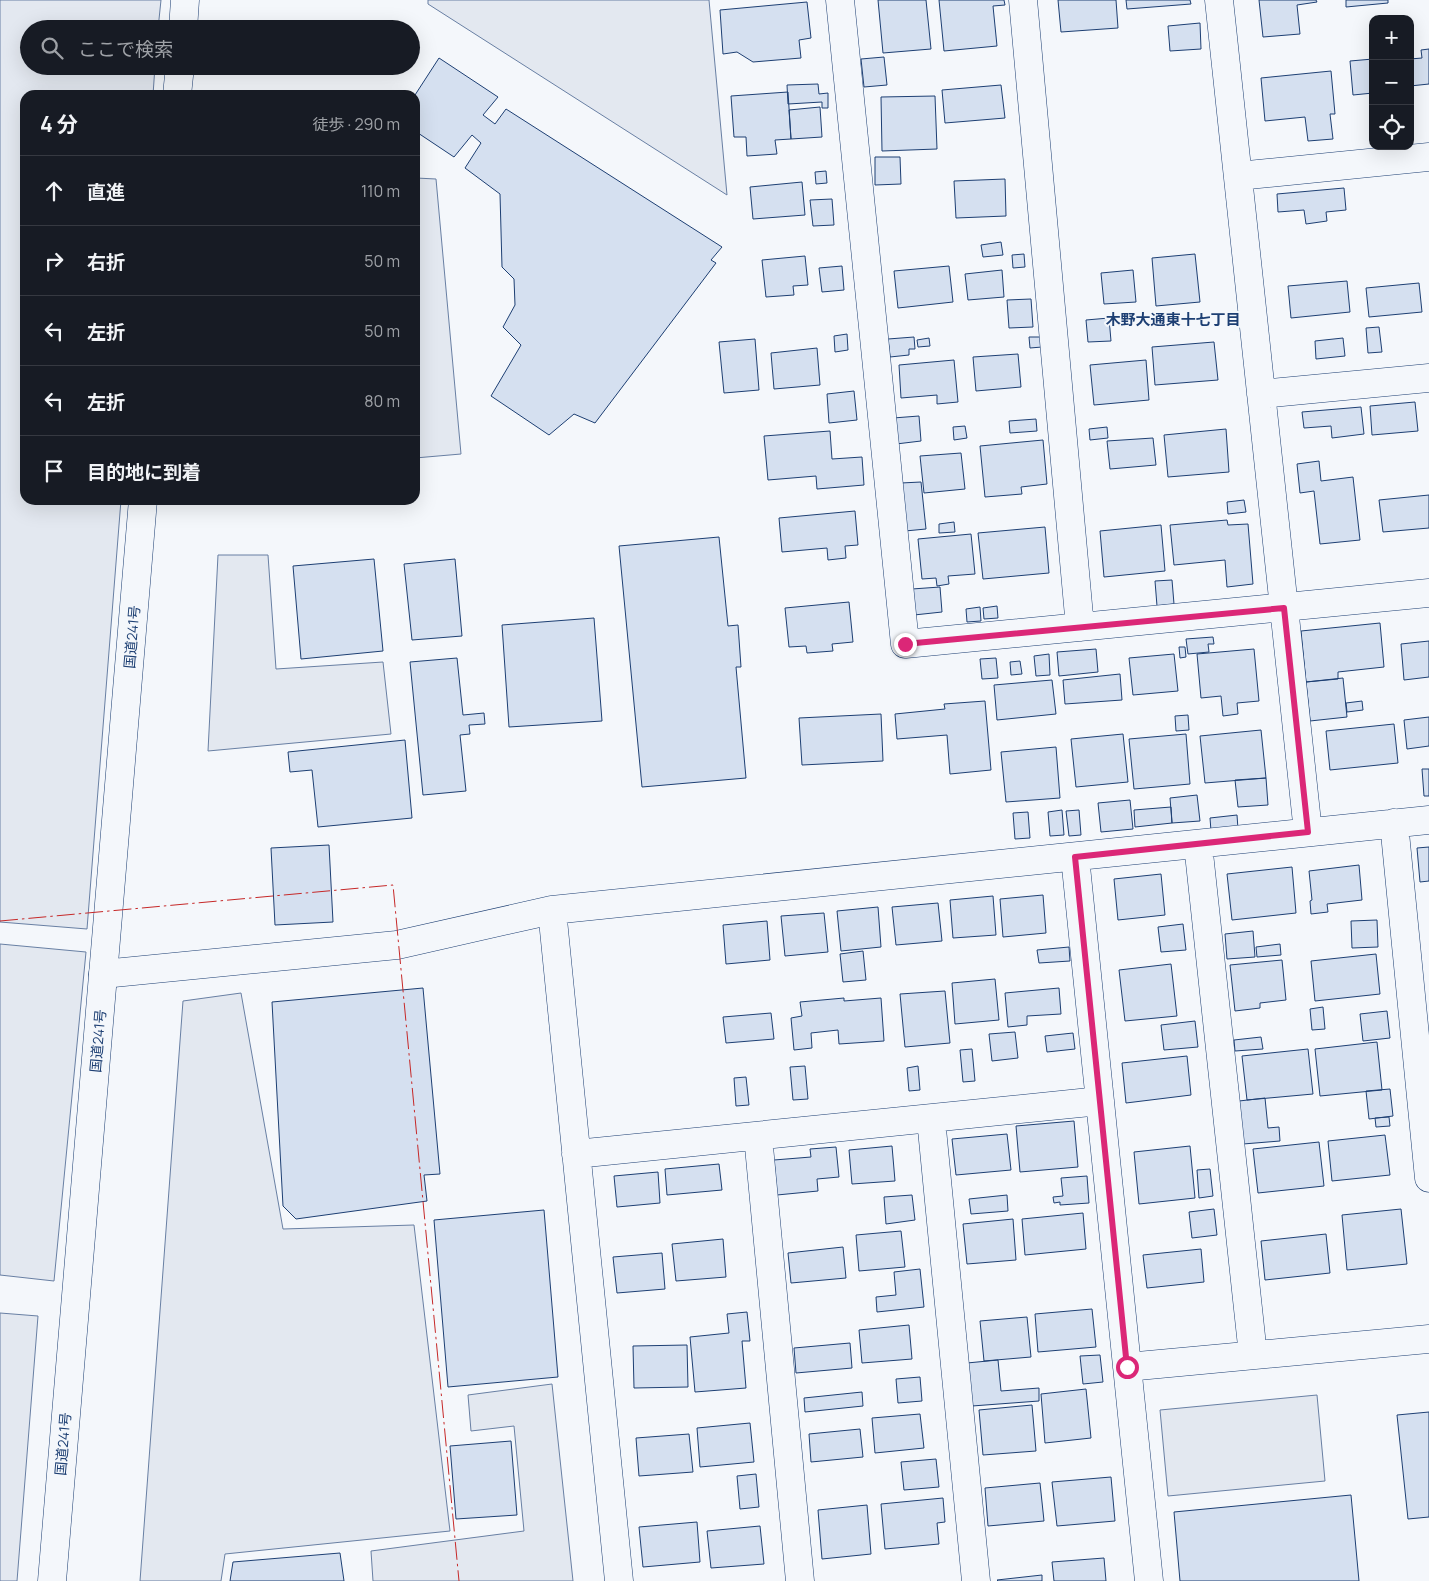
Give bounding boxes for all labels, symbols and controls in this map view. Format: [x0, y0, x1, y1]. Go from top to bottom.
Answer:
map controls [1369, 15, 1414, 150]
button: + [1369, 15, 1414, 60]
search box [20, 20, 420, 75]
icon: search [38, 34, 66, 62]
text: ここで検索 [78, 36, 173, 62]
button: − [1369, 60, 1414, 105]
button: locate [1369, 105, 1414, 150]
text: 4 分 [40, 110, 78, 138]
text: 徒歩 · 290 m [312, 113, 400, 135]
icon: ahead [40, 177, 68, 205]
text: 直進 [87, 179, 125, 205]
text: 110 m [361, 180, 400, 202]
icon: right [40, 247, 68, 275]
text: 右折 [87, 249, 125, 275]
text: 50 m [364, 250, 400, 272]
district label: 木野大通東十七丁目 [1105, 309, 1241, 330]
icon: left [40, 317, 68, 345]
text: 左折 [87, 319, 125, 345]
text: 50 m [364, 320, 400, 342]
icon: left [40, 387, 68, 415]
text: 左折 [87, 389, 125, 415]
text: 80 m [364, 390, 400, 412]
icon: arrive [40, 457, 68, 485]
text: 目的地に到着 [87, 459, 201, 485]
street label: 国道241号 [119, 605, 144, 669]
route end [894, 633, 917, 656]
street label: 国道241号 [85, 1009, 110, 1073]
route start [1116, 1356, 1139, 1379]
street label: 国道241号 [50, 1412, 75, 1476]

